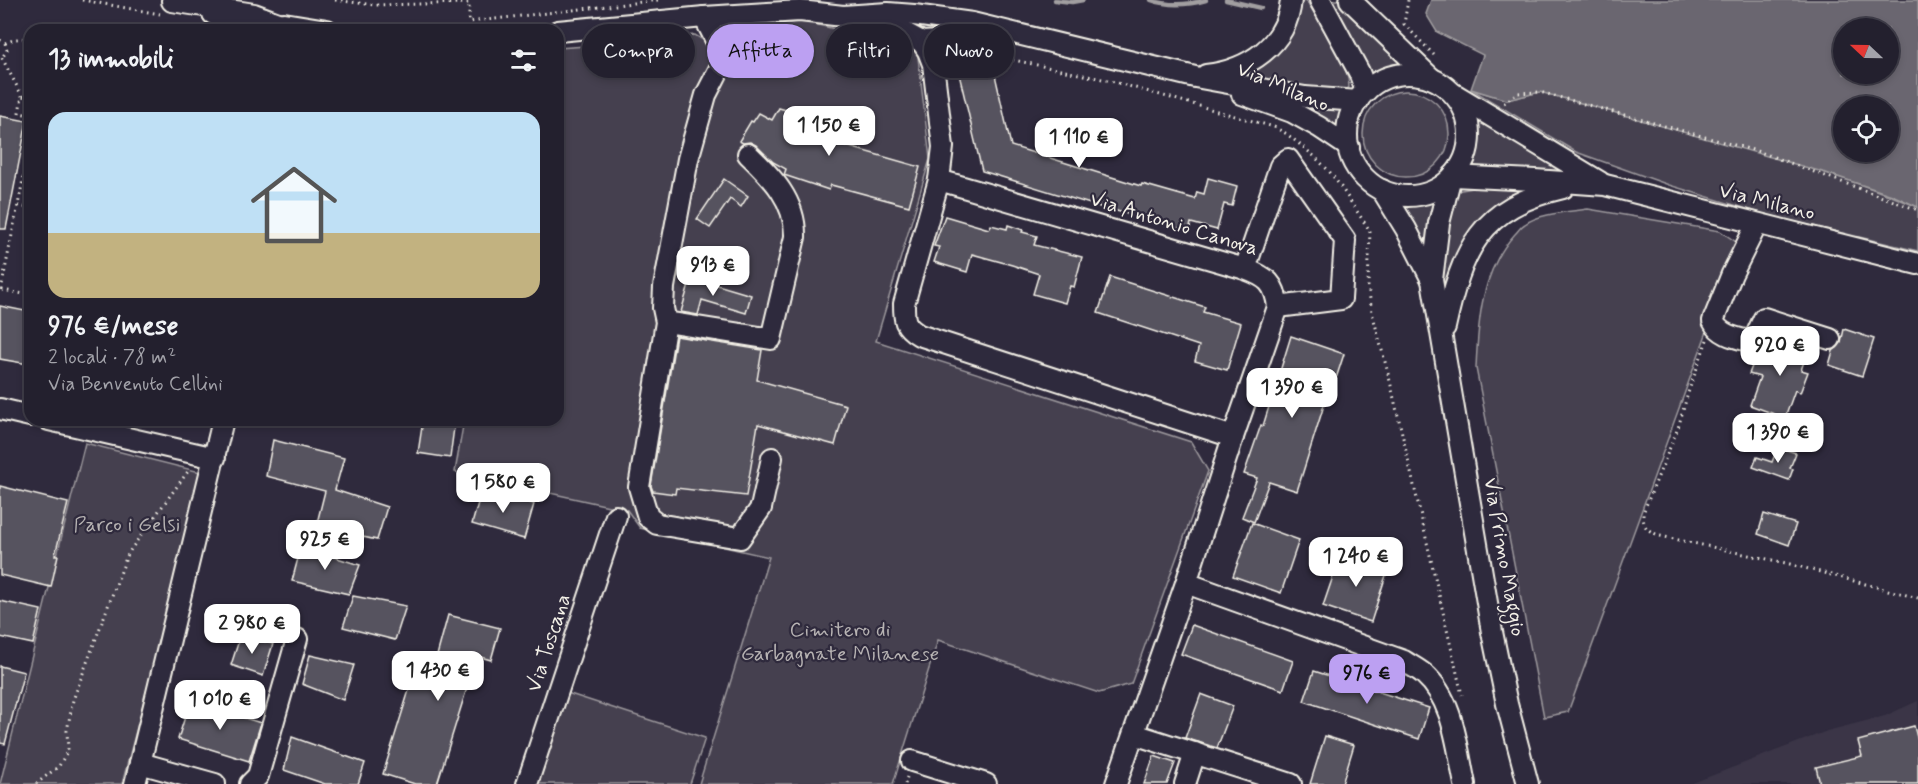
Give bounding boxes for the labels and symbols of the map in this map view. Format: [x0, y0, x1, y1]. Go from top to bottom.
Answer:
north arrow [1833, 18, 1899, 84]
street label: Via Milano [1232, 55, 1334, 119]
pin: 1 150 € [774, 106, 884, 157]
pin: 1 110 € [1024, 118, 1134, 169]
street label: Via Milano [1716, 177, 1818, 227]
street label: Via Antonio Canova [1086, 185, 1262, 263]
pin: 913 € [671, 246, 755, 297]
pin: 920 € [1738, 326, 1822, 377]
pin: 1 390 € [1237, 368, 1347, 419]
pin: 1 390 € [1723, 413, 1833, 464]
pin: 1 580 € [448, 463, 558, 514]
street label: Via Primo Maggio [1474, 475, 1532, 639]
park label: Parco i Gelsi [74, 511, 180, 539]
pin: 925 € [283, 520, 367, 571]
pin: 1 240 € [1301, 537, 1411, 588]
street label: Via Toscana [520, 590, 578, 696]
pin: 2 980 € [197, 604, 307, 655]
park label: Cimitero di Garbagnate Milanese [741, 616, 939, 668]
pin: 1 430 € [383, 651, 493, 702]
pin: 976 € [1325, 654, 1409, 705]
pin: 1 010 € [165, 680, 275, 731]

